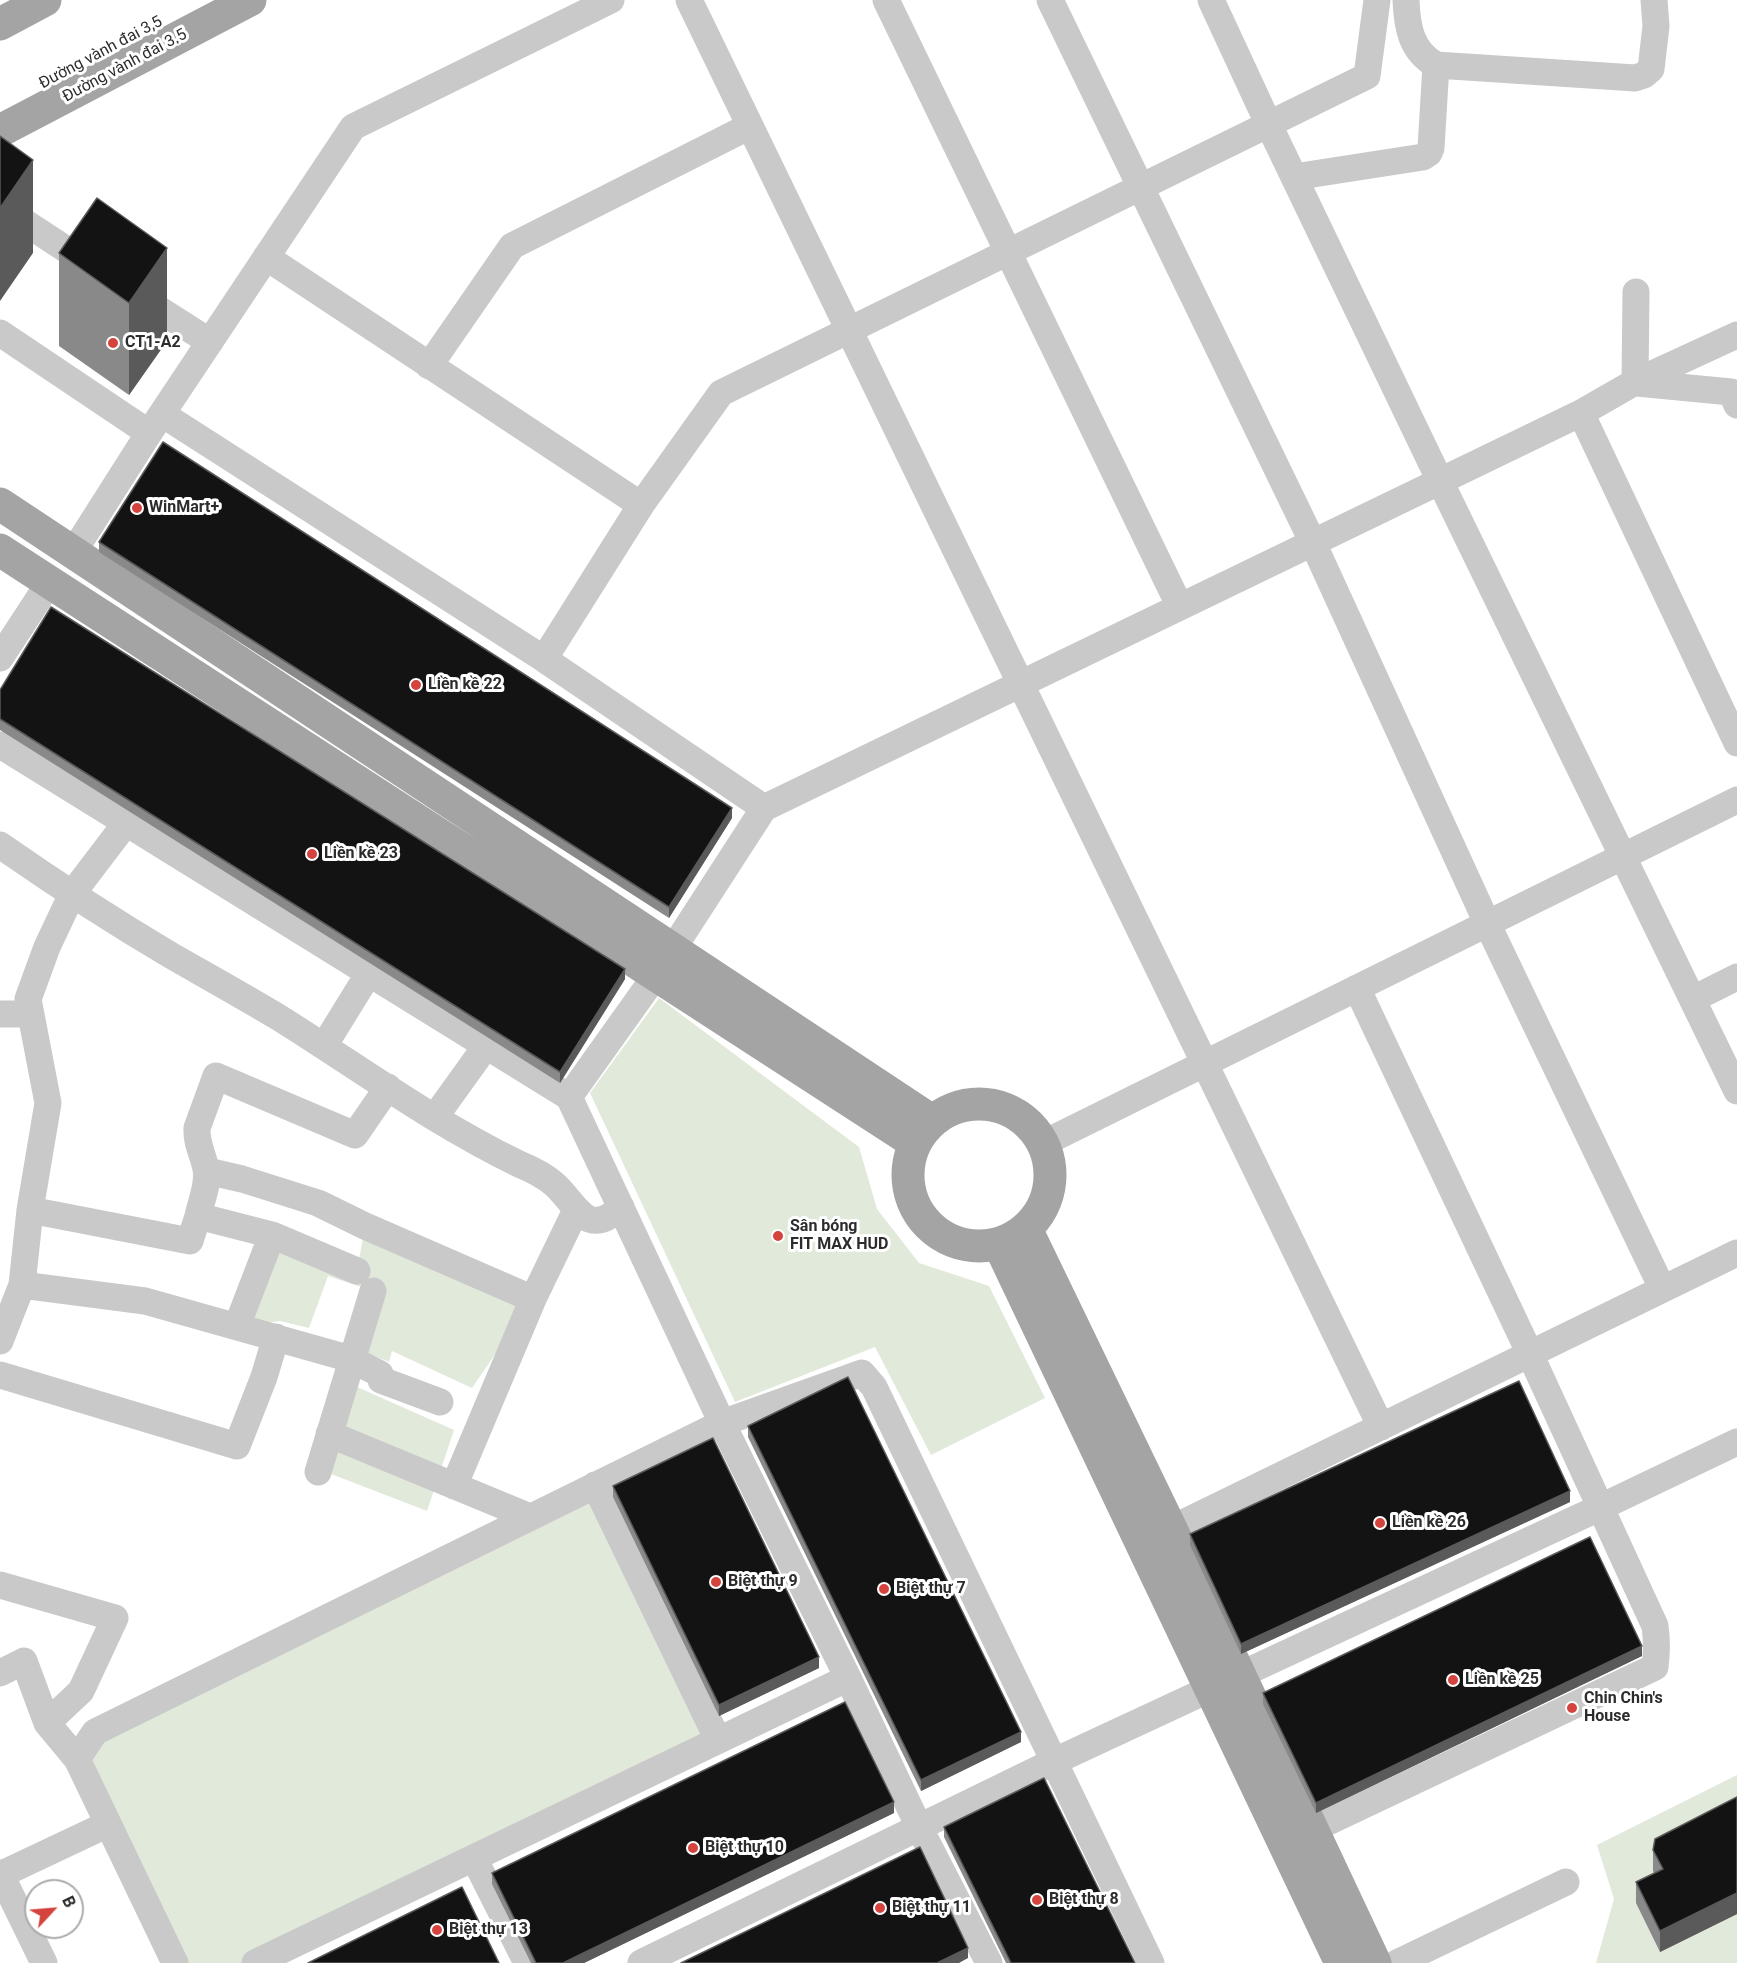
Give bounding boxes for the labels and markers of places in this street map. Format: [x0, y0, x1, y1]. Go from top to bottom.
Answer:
place label: CT1-A2 [125, 333, 181, 353]
marker: CT1-A2 [106, 336, 120, 350]
place label: WinMart+ [149, 498, 219, 518]
marker: WinMart+ [130, 501, 144, 515]
place label: Liền kề 22 [428, 675, 502, 695]
marker: Liền kề 22 [409, 678, 423, 692]
place label: Liền kề 23 [324, 844, 398, 864]
marker: Liền kề 23 [305, 847, 319, 861]
place label: Sân bóng FIT MAX HUD [790, 1217, 888, 1255]
marker: Sân bóng FIT MAX HUD [771, 1229, 785, 1243]
place label: Liền kề 26 [1392, 1513, 1466, 1533]
marker: Liền kề 26 [1373, 1516, 1387, 1530]
place label: Biệt thự 9 [728, 1572, 798, 1592]
marker: Biệt thự 9 [709, 1575, 723, 1589]
place label: Biệt thự 7 [896, 1579, 966, 1599]
marker: Biệt thự 7 [877, 1582, 891, 1596]
place label: Liền kề 25 [1465, 1670, 1539, 1690]
marker: Liền kề 25 [1446, 1673, 1460, 1687]
place label: Chin Chin's House [1584, 1689, 1663, 1727]
marker: Chin Chin's House [1565, 1701, 1579, 1715]
place label: Biệt thự 10 [705, 1838, 784, 1858]
marker: Biệt thự 10 [686, 1841, 700, 1855]
place label: Biệt thự 8 [1049, 1890, 1119, 1910]
marker: Biệt thự 8 [1030, 1893, 1044, 1907]
place label: Biệt thự 11 [892, 1898, 971, 1918]
marker: Biệt thự 11 [873, 1901, 887, 1915]
place label: Biệt thự 13 [449, 1920, 528, 1940]
marker: Biệt thự 13 [430, 1923, 444, 1937]

